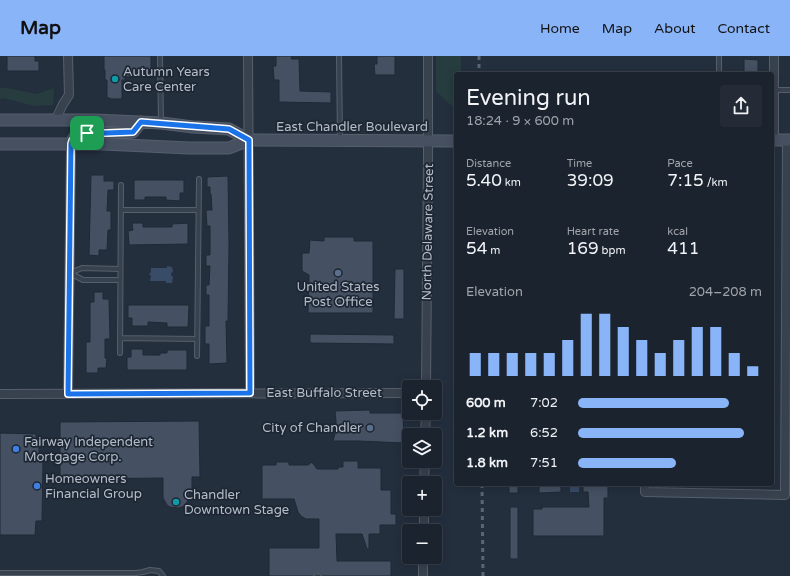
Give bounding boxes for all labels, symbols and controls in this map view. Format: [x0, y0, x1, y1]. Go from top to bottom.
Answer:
text: Map [20, 17, 61, 39]
text: Home [540, 20, 580, 37]
text: Map [602, 20, 632, 37]
text: About [654, 20, 696, 37]
text: Contact [718, 20, 770, 37]
place label: Autumn Years Care Center [123, 64, 210, 95]
marker: Autumn Years Care Center [110, 74, 120, 84]
text: Evening run [466, 85, 591, 111]
button: share [720, 85, 762, 127]
text: 18:24 · 9 × 600 m [466, 113, 574, 129]
pin [70, 116, 104, 150]
street label: East Chandler Boulevard [276, 119, 428, 135]
icon: arrive [76, 122, 98, 144]
text: Distance [466, 157, 511, 170]
text: Time [567, 157, 592, 170]
text: Pace [667, 157, 693, 170]
street label: North Delaware Street [419, 163, 437, 301]
text: 5.40 [466, 170, 502, 191]
text: 39:09 [567, 170, 614, 191]
text: 7:15 [667, 170, 704, 191]
text: km [502, 176, 521, 189]
text: /km [704, 176, 728, 189]
text: Elevation [466, 225, 514, 238]
text: Heart rate [567, 225, 619, 238]
text: kcal [667, 225, 688, 238]
text: 54 [466, 238, 487, 259]
text: 169 [567, 238, 599, 259]
text: 411 [667, 238, 699, 259]
text: m [487, 244, 500, 257]
text: bpm [599, 244, 626, 257]
marker: United States Post Office [333, 268, 343, 278]
place label: United States Post Office [297, 279, 379, 310]
text: Elevation [466, 284, 523, 300]
text: 204–208 m [689, 284, 762, 300]
map controls [402, 380, 442, 564]
button: locate [402, 380, 442, 420]
street label: East Buffalo Street [266, 385, 382, 401]
text: 600 m [466, 395, 506, 411]
text: 7:02 [530, 395, 558, 411]
place label: City of Chandler [262, 420, 362, 436]
marker: City of Chandler [365, 423, 375, 433]
text: 1.2 km [466, 425, 508, 441]
text: 6:52 [530, 425, 558, 441]
button: layers [402, 428, 442, 468]
place label: Fairway Independent Mortgage Corp. [24, 434, 153, 465]
marker: Fairway Independent Mortgage Corp. [11, 444, 21, 454]
text: 1.8 km [466, 455, 508, 471]
text: 7:51 [530, 455, 558, 471]
place label: Homeowners Financial Group [45, 471, 142, 502]
button: + [402, 476, 442, 516]
marker: Homeowners Financial Group [32, 481, 42, 491]
place label: Chandler Downtown Stage [184, 487, 289, 518]
marker: Chandler Downtown Stage [171, 497, 181, 507]
button: − [402, 524, 442, 564]

